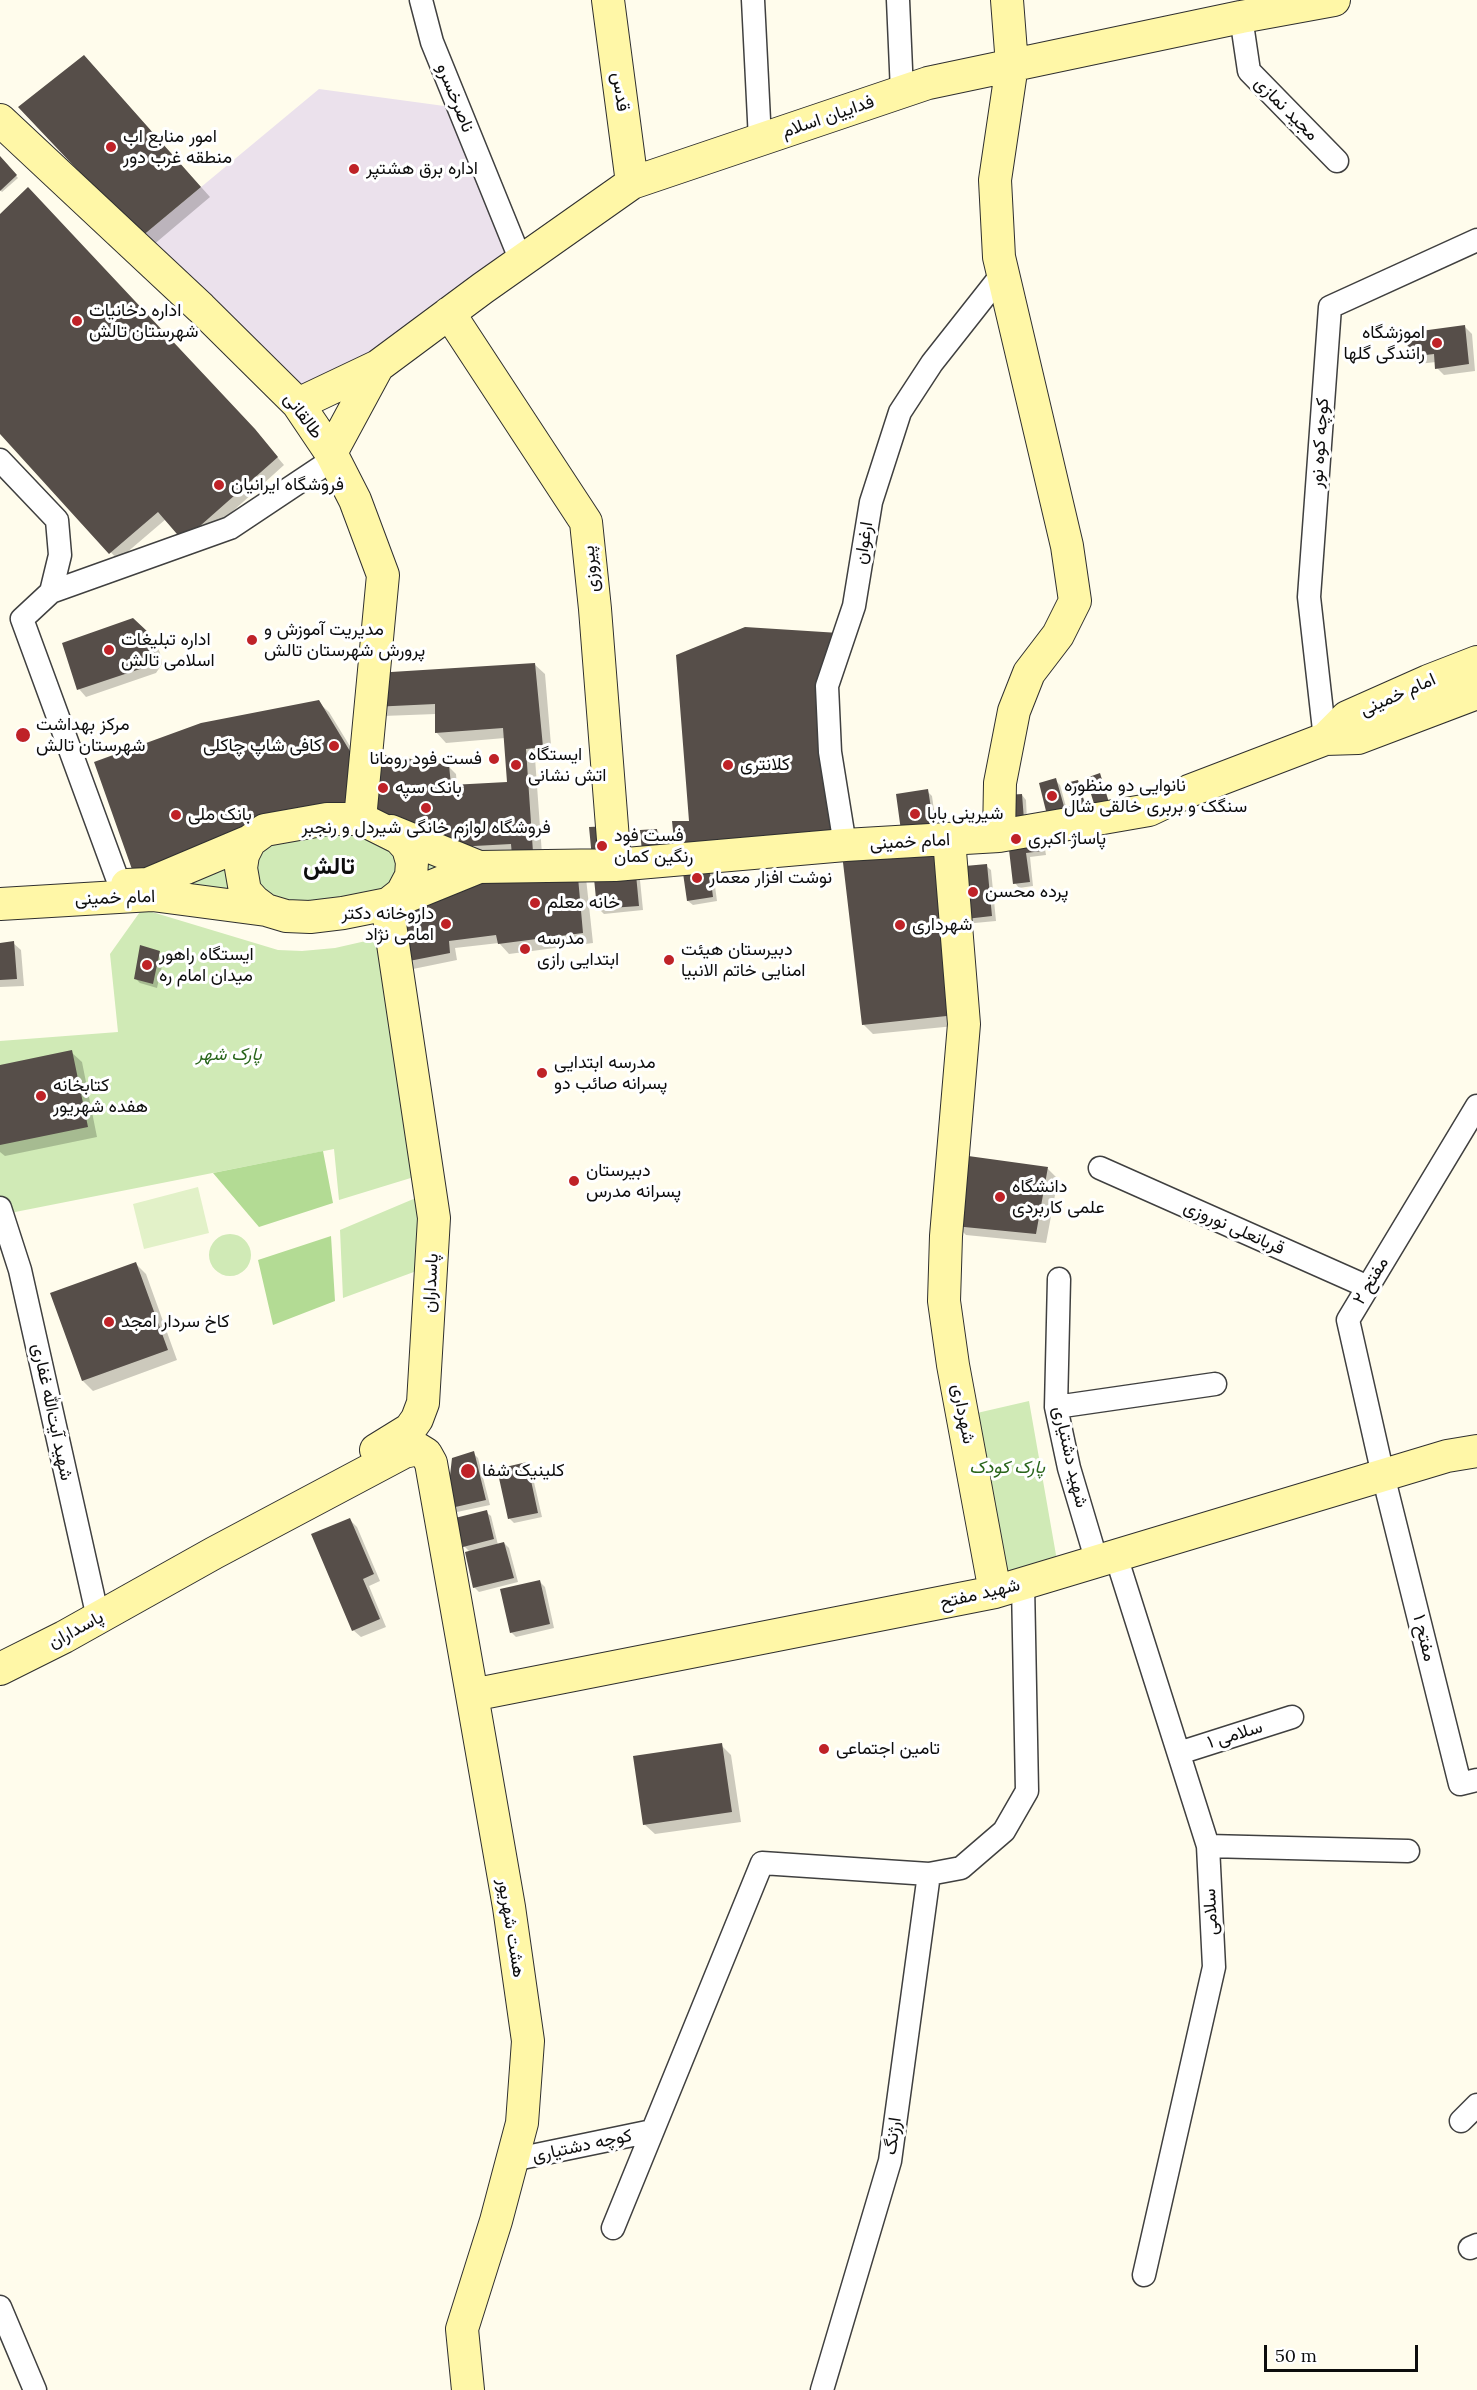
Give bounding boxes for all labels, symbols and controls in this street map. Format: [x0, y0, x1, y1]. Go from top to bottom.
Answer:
street label: ناصرخسرو [431, 60, 479, 136]
street label: قدس [607, 71, 633, 113]
street label: مجید نمازی [1249, 72, 1323, 146]
street label: فداییان اسلام [779, 91, 877, 143]
place label: امور منابع اب منطقه غرب دور [123, 126, 232, 168]
marker: امور منابع اب منطقه غرب دور [104, 140, 118, 154]
place label: اداره برق هشتپر [366, 158, 478, 180]
marker: اداره برق هشتپر [347, 162, 361, 176]
place label: اداره دخانیات شهرستان تالش [89, 300, 199, 342]
marker: اداره دخانیات شهرستان تالش [70, 314, 84, 328]
place label: اموزشگاه رانندگی گلها [1344, 322, 1425, 364]
marker: اموزشگاه رانندگی گلها [1430, 336, 1444, 350]
street label: طالقانی [279, 389, 327, 443]
street label: کوچه کوه نور [1306, 397, 1334, 489]
place label: فروشگاه ایرانیان [231, 474, 344, 496]
marker: فروشگاه ایرانیان [212, 478, 226, 492]
street label: ارغوان [850, 520, 878, 566]
street label: پیروزی [578, 545, 604, 593]
place label: مدیریت آموزش و پرورش شهرستان تالش [264, 619, 425, 662]
place label: اداره تبلیغات اسلامی تالش [121, 629, 215, 672]
marker: مدیریت آموزش و پرورش شهرستان تالش [245, 633, 259, 647]
marker: اداره تبلیغات اسلامی تالش [102, 643, 116, 657]
street label: امام خمینی [1357, 669, 1439, 721]
place label: مرکز بهداشت شهرستان تالش [36, 714, 146, 756]
marker: مرکز بهداشت شهرستان تالش [14, 726, 32, 744]
place label: کافی شاپ چاکلی [203, 735, 322, 757]
marker: کافی شاپ چاکلی [327, 739, 341, 753]
place label: ایستگاه اتش نشانی [528, 744, 607, 786]
place label: فست فود رومانا [369, 748, 482, 770]
marker: فست فود رومانا [487, 752, 501, 766]
place label: کلانتری [740, 754, 790, 776]
marker: ایستگاه اتش نشانی [509, 758, 523, 772]
marker: کلانتری [721, 758, 735, 772]
place label: نانوایی دو منظوره سنگک و بربری خالقی شال [1064, 775, 1247, 818]
place label: بانک سپه [395, 777, 462, 799]
marker: بانک سپه [376, 781, 390, 795]
marker: نانوایی دو منظوره سنگک و بربری خالقی شال [1045, 789, 1059, 803]
marker: فروشگاه لوازم خانگی شیردل و رنجبر [419, 801, 433, 815]
place label: شیرینی بابا [927, 803, 1003, 825]
place label: بانک ملی [188, 804, 252, 826]
marker: شیرینی بابا [908, 807, 922, 821]
marker: بانک ملی [169, 808, 183, 822]
place label: فروشگاه لوازم خانگی شیردل و رنجبر [301, 817, 551, 839]
place label: فست فود رنگین کمان [614, 825, 693, 868]
place label: پاساژ اکبری [1028, 828, 1106, 850]
street label: امام خمینی [869, 829, 951, 855]
marker: پاساژ اکبری [1009, 832, 1023, 846]
marker: فست فود رنگین کمان [595, 839, 609, 853]
district label: تالش [303, 853, 355, 881]
place label: نوشت افزار معمار [709, 867, 832, 889]
marker: نوشت افزار معمار [690, 871, 704, 885]
place label: پرده محسن [985, 881, 1069, 903]
marker: پرده محسن [966, 885, 980, 899]
street label: امام خمینی [74, 886, 156, 910]
place label: خانه معلم [547, 892, 620, 914]
marker: خانه معلم [528, 896, 542, 910]
place label: داروخانه دکتر امامی نژاد [342, 903, 434, 946]
place label: شهرداری [912, 914, 972, 936]
marker: داروخانه دکتر امامی نژاد [439, 917, 453, 931]
marker: شهرداری [893, 918, 907, 932]
place label: مدرسه ابتدایی رازی [537, 928, 619, 970]
place label: دبیرستان هیئت امنایی خاتم الانبیا [681, 939, 805, 982]
marker: مدرسه ابتدایی رازی [518, 942, 532, 956]
place label: ایستگاه راهور میدان امام ره [159, 944, 254, 986]
marker: دبیرستان هیئت امنایی خاتم الانبیا [662, 953, 676, 967]
marker: ایستگاه راهور میدان امام ره [140, 958, 154, 972]
park label: پارک شهر [196, 1044, 262, 1066]
place label: مدرسه ابتدایی پسرانه صائب دو [554, 1052, 667, 1094]
marker: مدرسه ابتدایی پسرانه صائب دو [535, 1066, 549, 1080]
place label: کتابخانه هفده شهریور [53, 1075, 148, 1118]
marker: کتابخانه هفده شهریور [34, 1089, 48, 1103]
place label: دبیرستان پسرانه مدرس [586, 1160, 681, 1202]
marker: دبیرستان پسرانه مدرس [567, 1174, 581, 1188]
place label: دانشگاه علمی کاربردی [1012, 1176, 1105, 1218]
marker: دانشگاه علمی کاربردی [993, 1190, 1007, 1204]
street label: قربانعلی نوروزی [1180, 1196, 1288, 1260]
street label: پاسداران [419, 1253, 443, 1313]
street label: مفتح ۲ [1348, 1253, 1394, 1309]
place label: کاخ سردار امجد [121, 1311, 230, 1333]
marker: کاخ سردار امجد [102, 1315, 116, 1329]
street label: شهید آیت‌الله غفاری [27, 1341, 77, 1483]
street label: شهرداری [947, 1382, 979, 1446]
street label: شهید دشتیاری [1048, 1404, 1092, 1510]
park label: پارک کودک [969, 1457, 1045, 1479]
place label: کلینیک شفا [482, 1460, 564, 1482]
marker: کلینیک شفا [459, 1462, 477, 1480]
street label: شهید مفتح [938, 1574, 1022, 1614]
street label: پاسداران [45, 1606, 107, 1654]
street label: مفتح ۱ [1408, 1612, 1440, 1664]
street label: سلامی ۱ [1205, 1716, 1265, 1754]
place label: تامین اجتماعی [836, 1738, 940, 1760]
marker: تامین اجتماعی [817, 1742, 831, 1756]
street label: هشت شهریور [493, 1877, 529, 1979]
street label: سلامی [1199, 1888, 1223, 1936]
street label: ارژنگ [880, 2116, 906, 2156]
street label: کوچه دشتیاری [530, 2125, 634, 2167]
scale bar [1267, 2333, 1422, 2371]
text: 50 m [1275, 2344, 1317, 2367]

